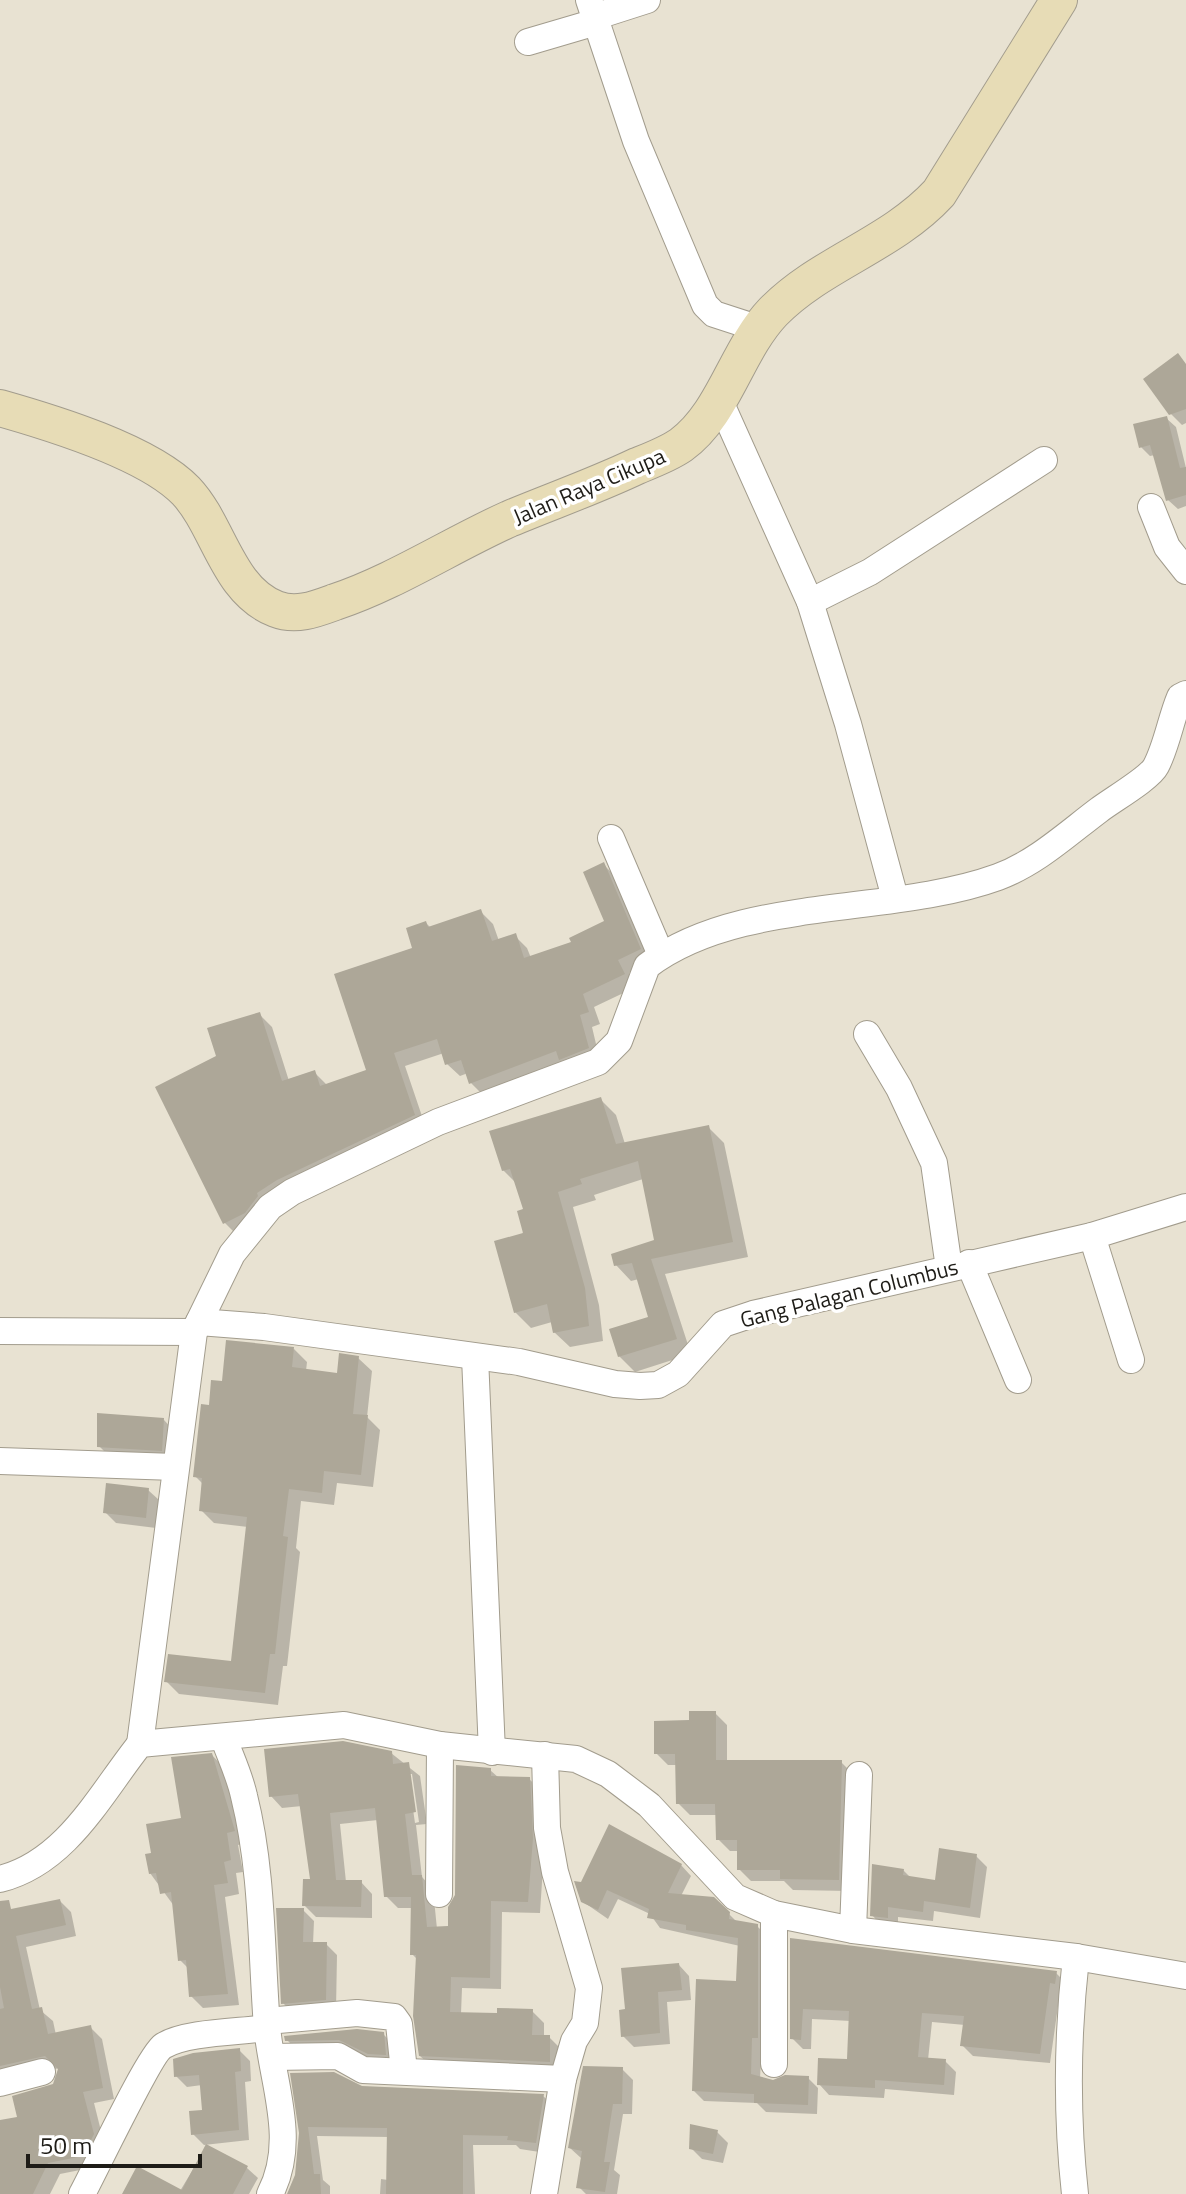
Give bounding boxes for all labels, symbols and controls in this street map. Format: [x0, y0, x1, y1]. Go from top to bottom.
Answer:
street label: Jalan Raya Cikupa [508, 439, 670, 533]
street label: Gang Palagan Columbus [736, 1249, 962, 1337]
scale bar [28, 2118, 200, 2168]
text: 50 m [40, 2127, 92, 2163]

